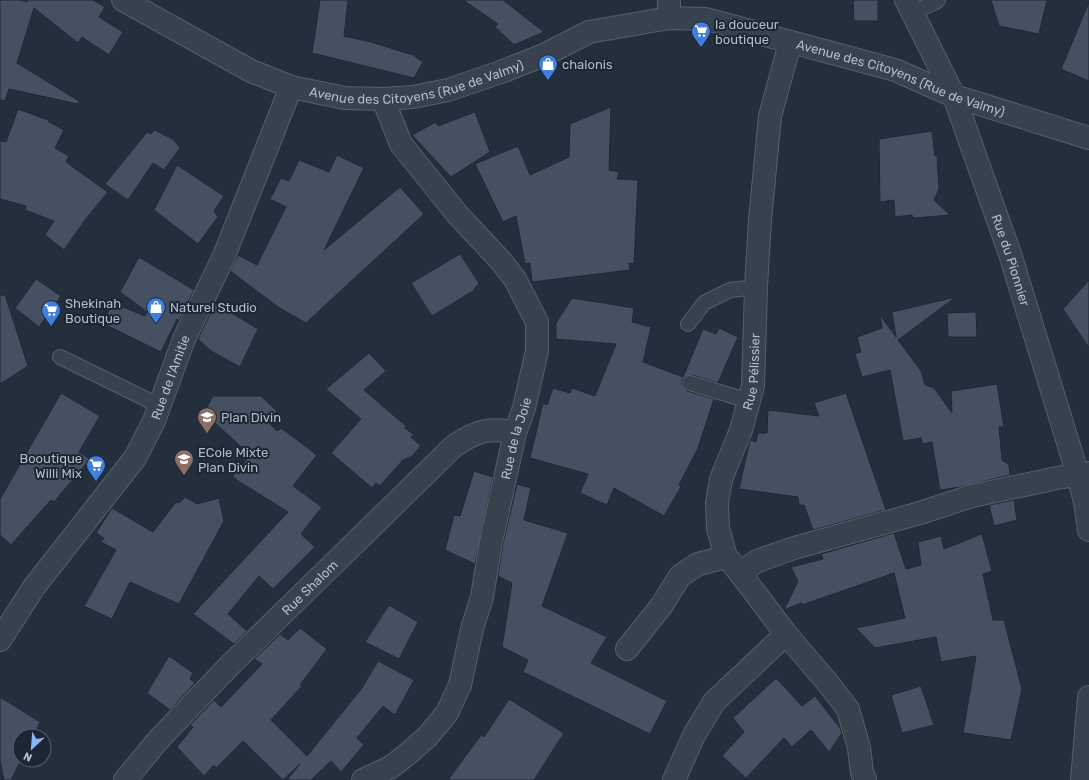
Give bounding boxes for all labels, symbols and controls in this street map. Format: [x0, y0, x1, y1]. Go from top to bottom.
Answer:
place label: la douceur boutique [715, 17, 779, 47]
supermarket icon: la douceur boutique [690, 20, 712, 48]
street label: Avenue des Citoyens (Rue de Valmy) [795, 37, 1007, 119]
shop icon: chalonis [537, 53, 559, 81]
street label: Avenue des Citoyens (Rue de Valmy) [308, 57, 526, 107]
place label: chalonis [562, 57, 613, 72]
street label: Rue du Pionnier [988, 212, 1033, 308]
place label: Shekinah Boutique [65, 296, 121, 326]
shop icon: Naturel Studio [145, 296, 167, 324]
supermarket icon: Shekinah Boutique [40, 299, 62, 327]
place label: Naturel Studio [170, 300, 257, 315]
street label: Rue de l'Amitie [148, 332, 193, 422]
street label: Rue Pélissier [740, 333, 763, 412]
street label: Rue de la Joie [498, 396, 534, 481]
school or university icon: Plan Divin [196, 406, 218, 434]
place label: Plan Divin [221, 410, 281, 425]
place label: ECole Mixte Plan Divin [198, 445, 268, 475]
school or university icon: ECole Mixte Plan Divin [173, 448, 195, 476]
place label: Booutique Willi Mix [19, 451, 82, 481]
supermarket icon: Booutique Willi Mix [85, 454, 107, 482]
street label: Rue Shalom [279, 557, 341, 618]
north arrow [12, 728, 52, 768]
text: N [21, 749, 34, 764]

